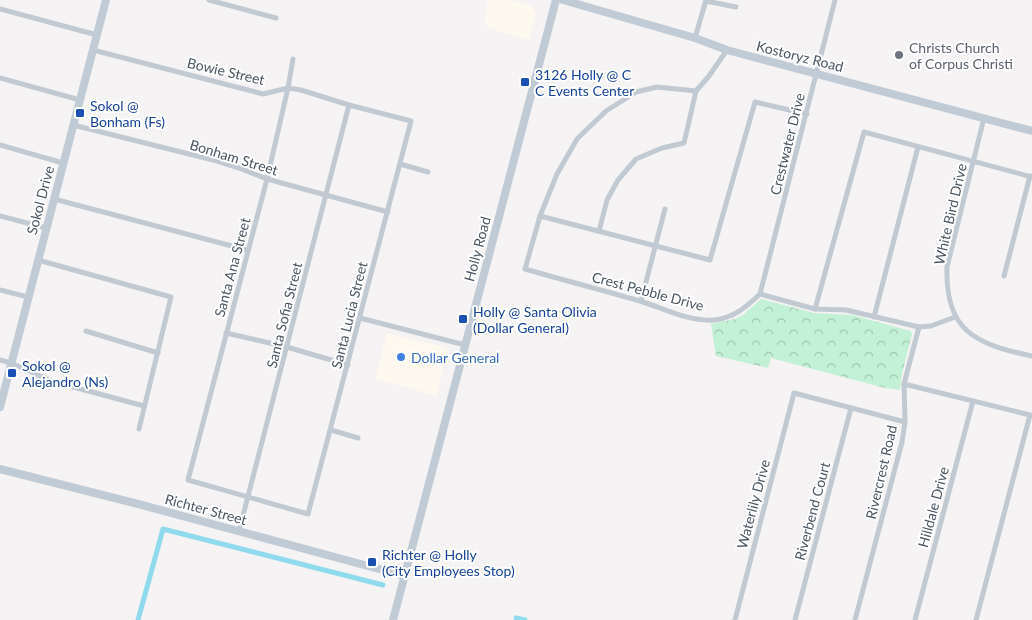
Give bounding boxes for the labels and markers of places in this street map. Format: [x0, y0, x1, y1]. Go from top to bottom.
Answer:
place label: Christs Church of Corpus Christi [909, 39, 1013, 72]
marker: Christs Church of Corpus Christi [893, 49, 905, 61]
place label: 3126 Holly @ C C Events Center [535, 66, 634, 99]
marker: 3126 Holly @ C C Events Center [519, 76, 531, 88]
place label: Sokol @ Bonham (Fs) [90, 97, 165, 130]
marker: Sokol @ Bonham (Fs) [74, 107, 86, 119]
place label: Holly @ Santa Olivia (Dollar General) [473, 303, 597, 336]
marker: Holly @ Santa Olivia (Dollar General) [457, 313, 469, 325]
place label: Dollar General [411, 349, 499, 366]
marker: Dollar General [395, 351, 407, 363]
place label: Sokol @ Alejandro (Ns) [22, 357, 108, 390]
marker: Sokol @ Alejandro (Ns) [6, 367, 18, 379]
place label: Richter @ Holly (City Employees Stop) [382, 546, 515, 579]
marker: Richter @ Holly (City Employees Stop) [366, 556, 378, 568]

